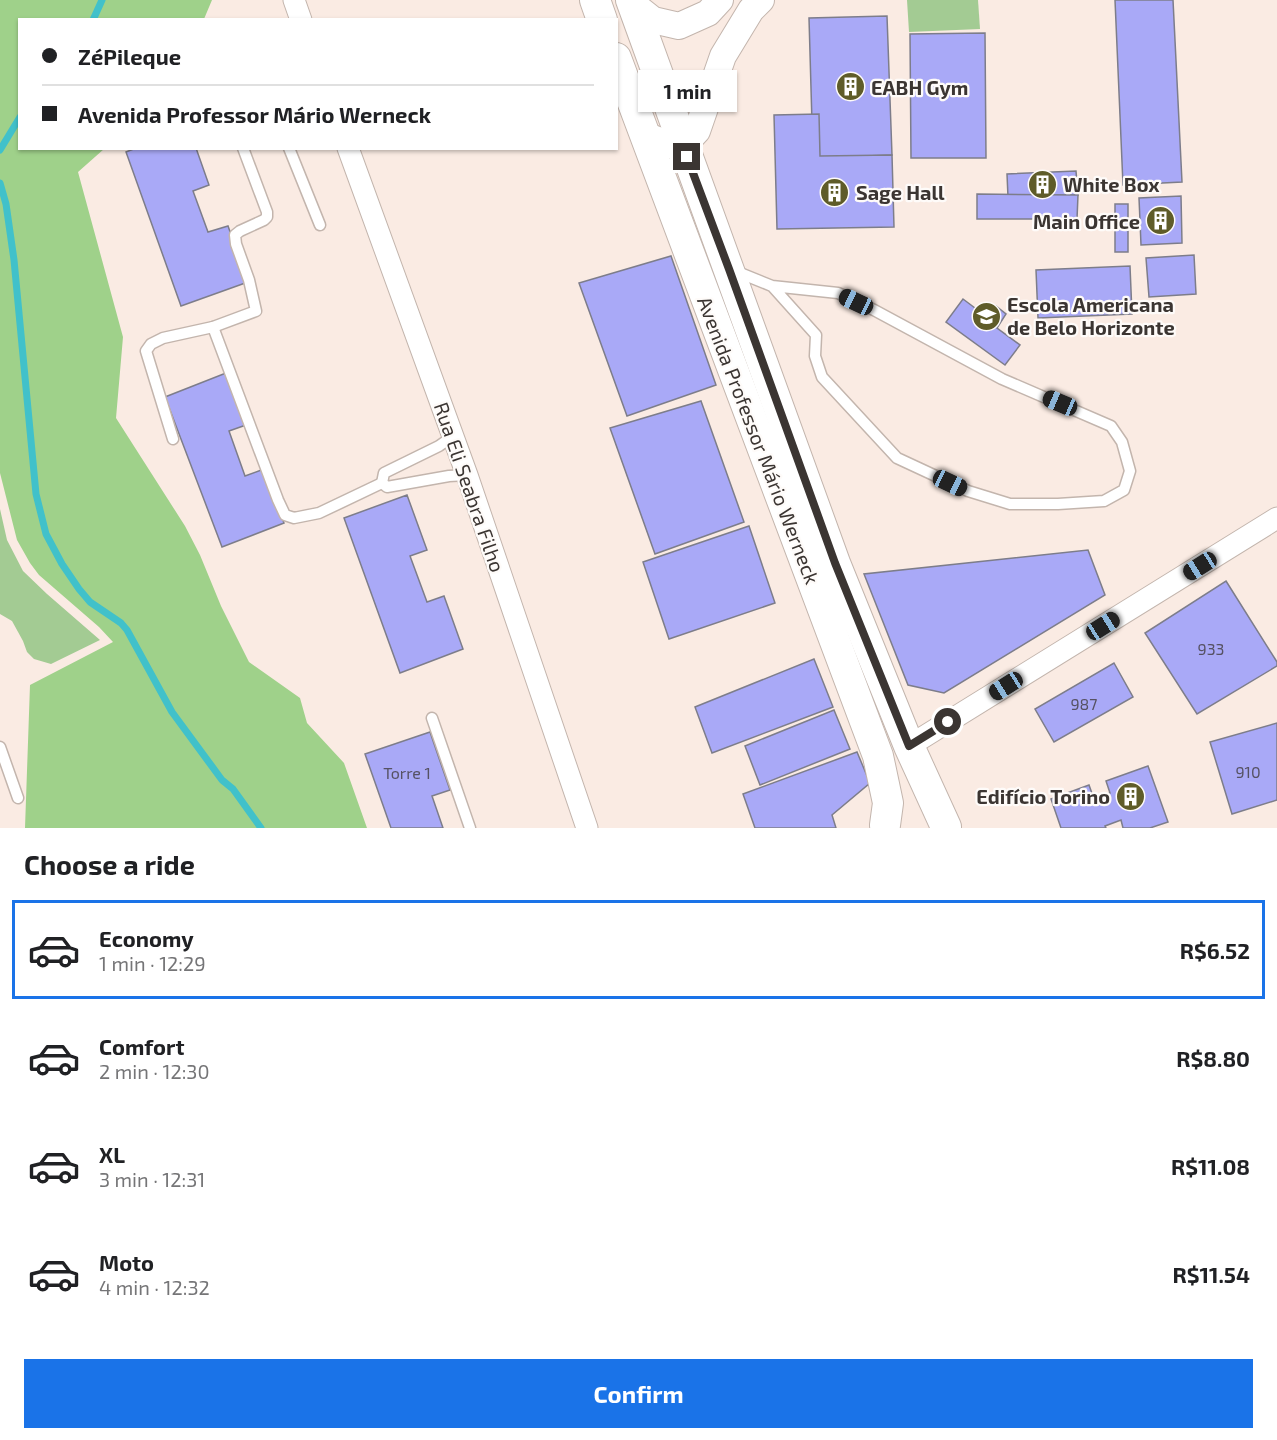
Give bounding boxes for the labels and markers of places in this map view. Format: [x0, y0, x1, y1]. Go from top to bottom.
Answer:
building icon: EABH Gym [834, 71, 866, 103]
place label: EABH Gym [871, 75, 968, 100]
building icon: White Box [1026, 168, 1058, 200]
place label: White Box [1063, 172, 1160, 196]
building icon: Sage Hall [819, 176, 851, 208]
place label: Sage Hall [856, 180, 945, 204]
building icon: Main Office [1145, 205, 1177, 237]
place label: Main Office [1033, 209, 1140, 233]
place label: Escola Americana de Belo Horizonte [1007, 292, 1175, 339]
school or university icon: Escola Americana de Belo Horizonte [970, 300, 1002, 332]
building icon: Edifício Torino [1115, 780, 1147, 812]
place label: Edifício Torino [976, 784, 1110, 808]

